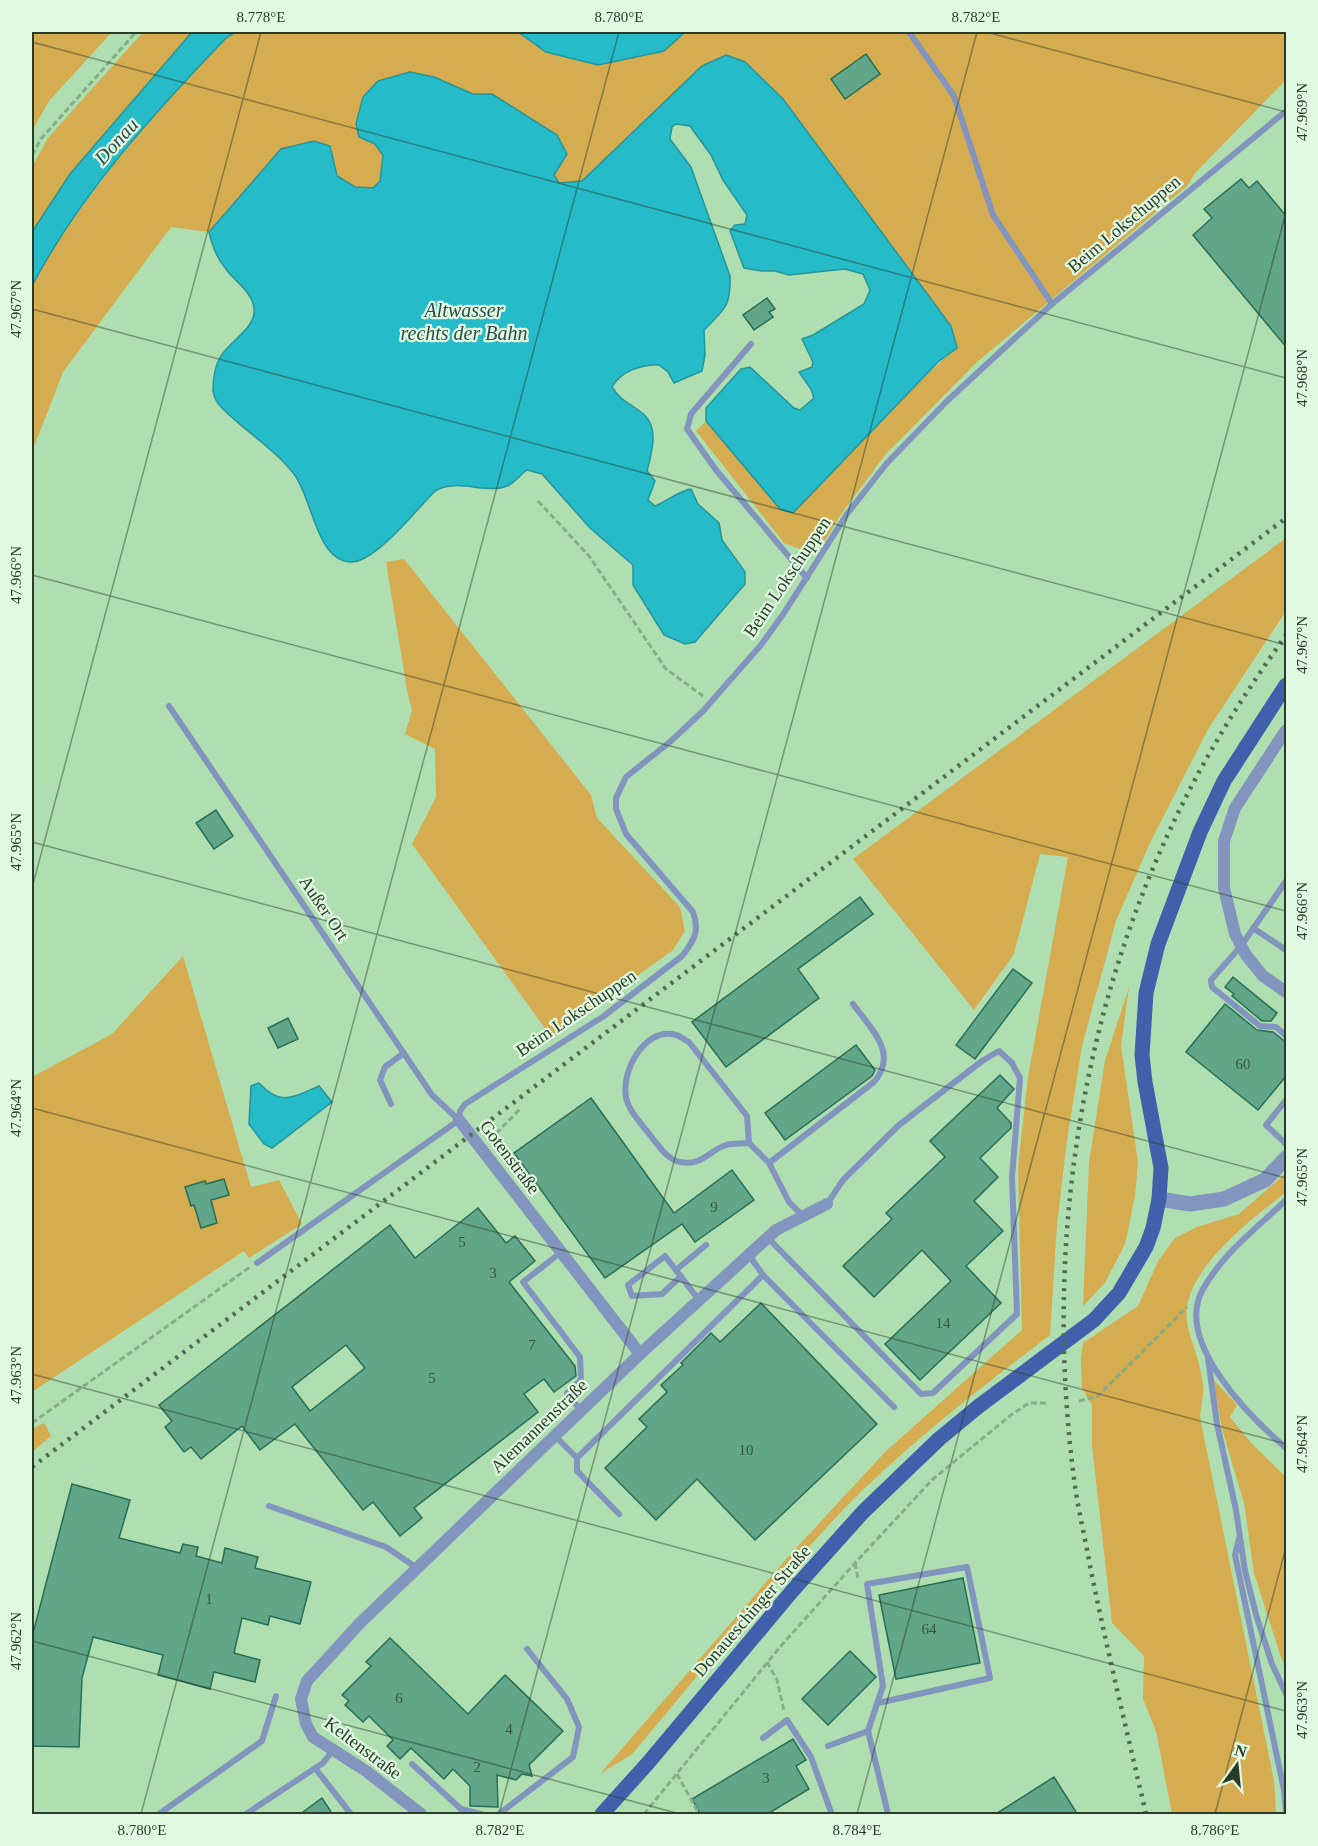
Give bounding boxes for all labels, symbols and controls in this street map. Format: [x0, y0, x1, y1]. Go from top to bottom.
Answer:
text: 8.778°E [237, 9, 285, 25]
text: 8.780°E [595, 9, 643, 25]
text: 8.782°E [952, 9, 1000, 25]
text: 47.969°N [1294, 83, 1310, 141]
water label: Donau [89, 113, 142, 169]
street label: Beim Lokschuppen [1064, 171, 1184, 277]
text: 47.967°N [8, 280, 24, 338]
water label: Altwasser rechts der Bahn [400, 299, 528, 344]
text: 47.968°N [1294, 349, 1310, 407]
street label: Beim Lokschuppen [739, 513, 835, 641]
text: 47.966°N [8, 546, 24, 604]
text: 47.967°N [1294, 616, 1310, 674]
text: 47.965°N [8, 813, 24, 871]
street label: Außer Ort [295, 872, 353, 944]
text: 47.966°N [1294, 882, 1310, 940]
street label: Beim Lokschuppen [512, 965, 640, 1061]
house number: 60 [1236, 1056, 1251, 1072]
text: 47.964°N [8, 1079, 24, 1137]
street label: Gotenstraße [476, 1116, 544, 1198]
text: 47.965°N [1294, 1148, 1310, 1206]
house number: 9 [710, 1199, 718, 1215]
house number: 5 [458, 1234, 466, 1250]
house number: 3 [489, 1265, 497, 1281]
house number: 14 [936, 1315, 951, 1331]
house number: 7 [528, 1337, 536, 1353]
text: 47.963°N [8, 1346, 24, 1404]
house number: 5 [428, 1370, 436, 1386]
street label: Alemannenstraße [487, 1375, 591, 1477]
text: 47.964°N [1294, 1415, 1310, 1473]
house number: 10 [739, 1442, 754, 1458]
street label: Donaueschinger Straße [690, 1541, 814, 1681]
house number: 1 [205, 1591, 213, 1607]
text: 47.962°N [8, 1612, 24, 1670]
house number: 64 [922, 1621, 937, 1637]
text: 47.963°N [1294, 1681, 1310, 1739]
house number: 6 [395, 1690, 403, 1706]
street label: Keltenstraße [321, 1713, 405, 1783]
house number: 4 [505, 1721, 513, 1737]
north arrow [1207, 1735, 1267, 1795]
text: N [1233, 1741, 1249, 1761]
house number: 2 [473, 1759, 481, 1775]
house number: 3 [762, 1770, 770, 1786]
text: 8.780°E [118, 1822, 166, 1838]
text: 8.782°E [476, 1822, 524, 1838]
text: 8.784°E [833, 1822, 881, 1838]
text: 8.786°E [1191, 1822, 1239, 1838]

